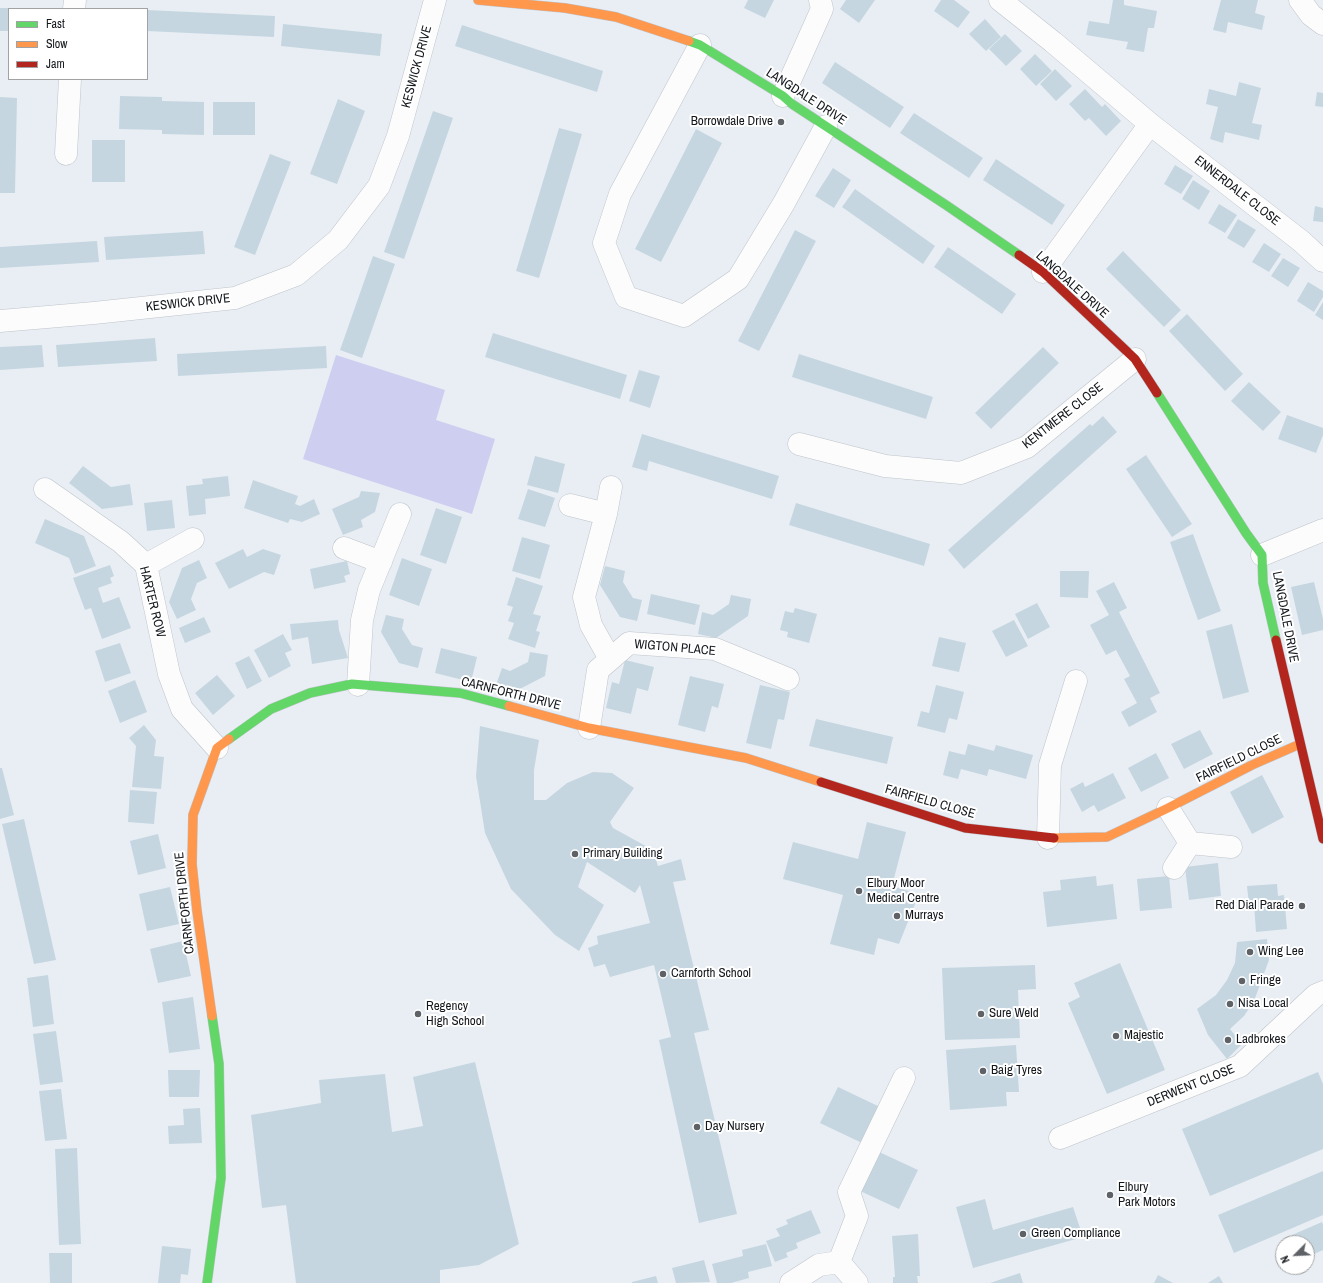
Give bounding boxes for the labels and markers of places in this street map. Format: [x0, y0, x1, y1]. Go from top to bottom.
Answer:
place label: Borrowdale Drive [691, 114, 773, 130]
marker: Borrowdale Drive [776, 117, 786, 127]
place label: Primary Building [583, 846, 662, 862]
marker: Primary Building [570, 849, 580, 859]
place label: Elbury Moor Medical Centre [867, 876, 939, 907]
marker: Elbury Moor Medical Centre [854, 886, 864, 896]
place label: Red Dial Parade [1215, 898, 1294, 914]
marker: Red Dial Parade [1297, 901, 1307, 911]
place label: Murrays [905, 908, 943, 924]
marker: Murrays [892, 911, 902, 921]
place label: Wing Lee [1258, 944, 1304, 960]
marker: Wing Lee [1245, 947, 1255, 957]
place label: Carnforth School [671, 966, 751, 982]
marker: Carnforth School [658, 969, 668, 979]
place label: Fringe [1250, 973, 1281, 989]
marker: Fringe [1237, 976, 1247, 986]
place label: Nisa Local [1238, 996, 1288, 1012]
place label: Regency High School [426, 999, 484, 1030]
marker: Nisa Local [1225, 999, 1235, 1009]
place label: Sure Weld [989, 1006, 1039, 1022]
marker: Regency High School [413, 1009, 423, 1019]
marker: Sure Weld [976, 1009, 986, 1019]
place label: Majestic [1124, 1028, 1164, 1044]
marker: Majestic [1111, 1031, 1121, 1041]
place label: Ladbrokes [1236, 1032, 1286, 1048]
marker: Ladbrokes [1223, 1035, 1233, 1045]
place label: Baig Tyres [991, 1063, 1042, 1079]
marker: Baig Tyres [978, 1066, 988, 1076]
place label: Day Nursery [705, 1119, 764, 1135]
marker: Day Nursery [692, 1122, 702, 1132]
place label: Elbury Park Motors [1118, 1180, 1175, 1211]
marker: Elbury Park Motors [1105, 1190, 1115, 1200]
place label: Green Compliance [1031, 1226, 1120, 1242]
marker: Green Compliance [1018, 1229, 1028, 1239]

